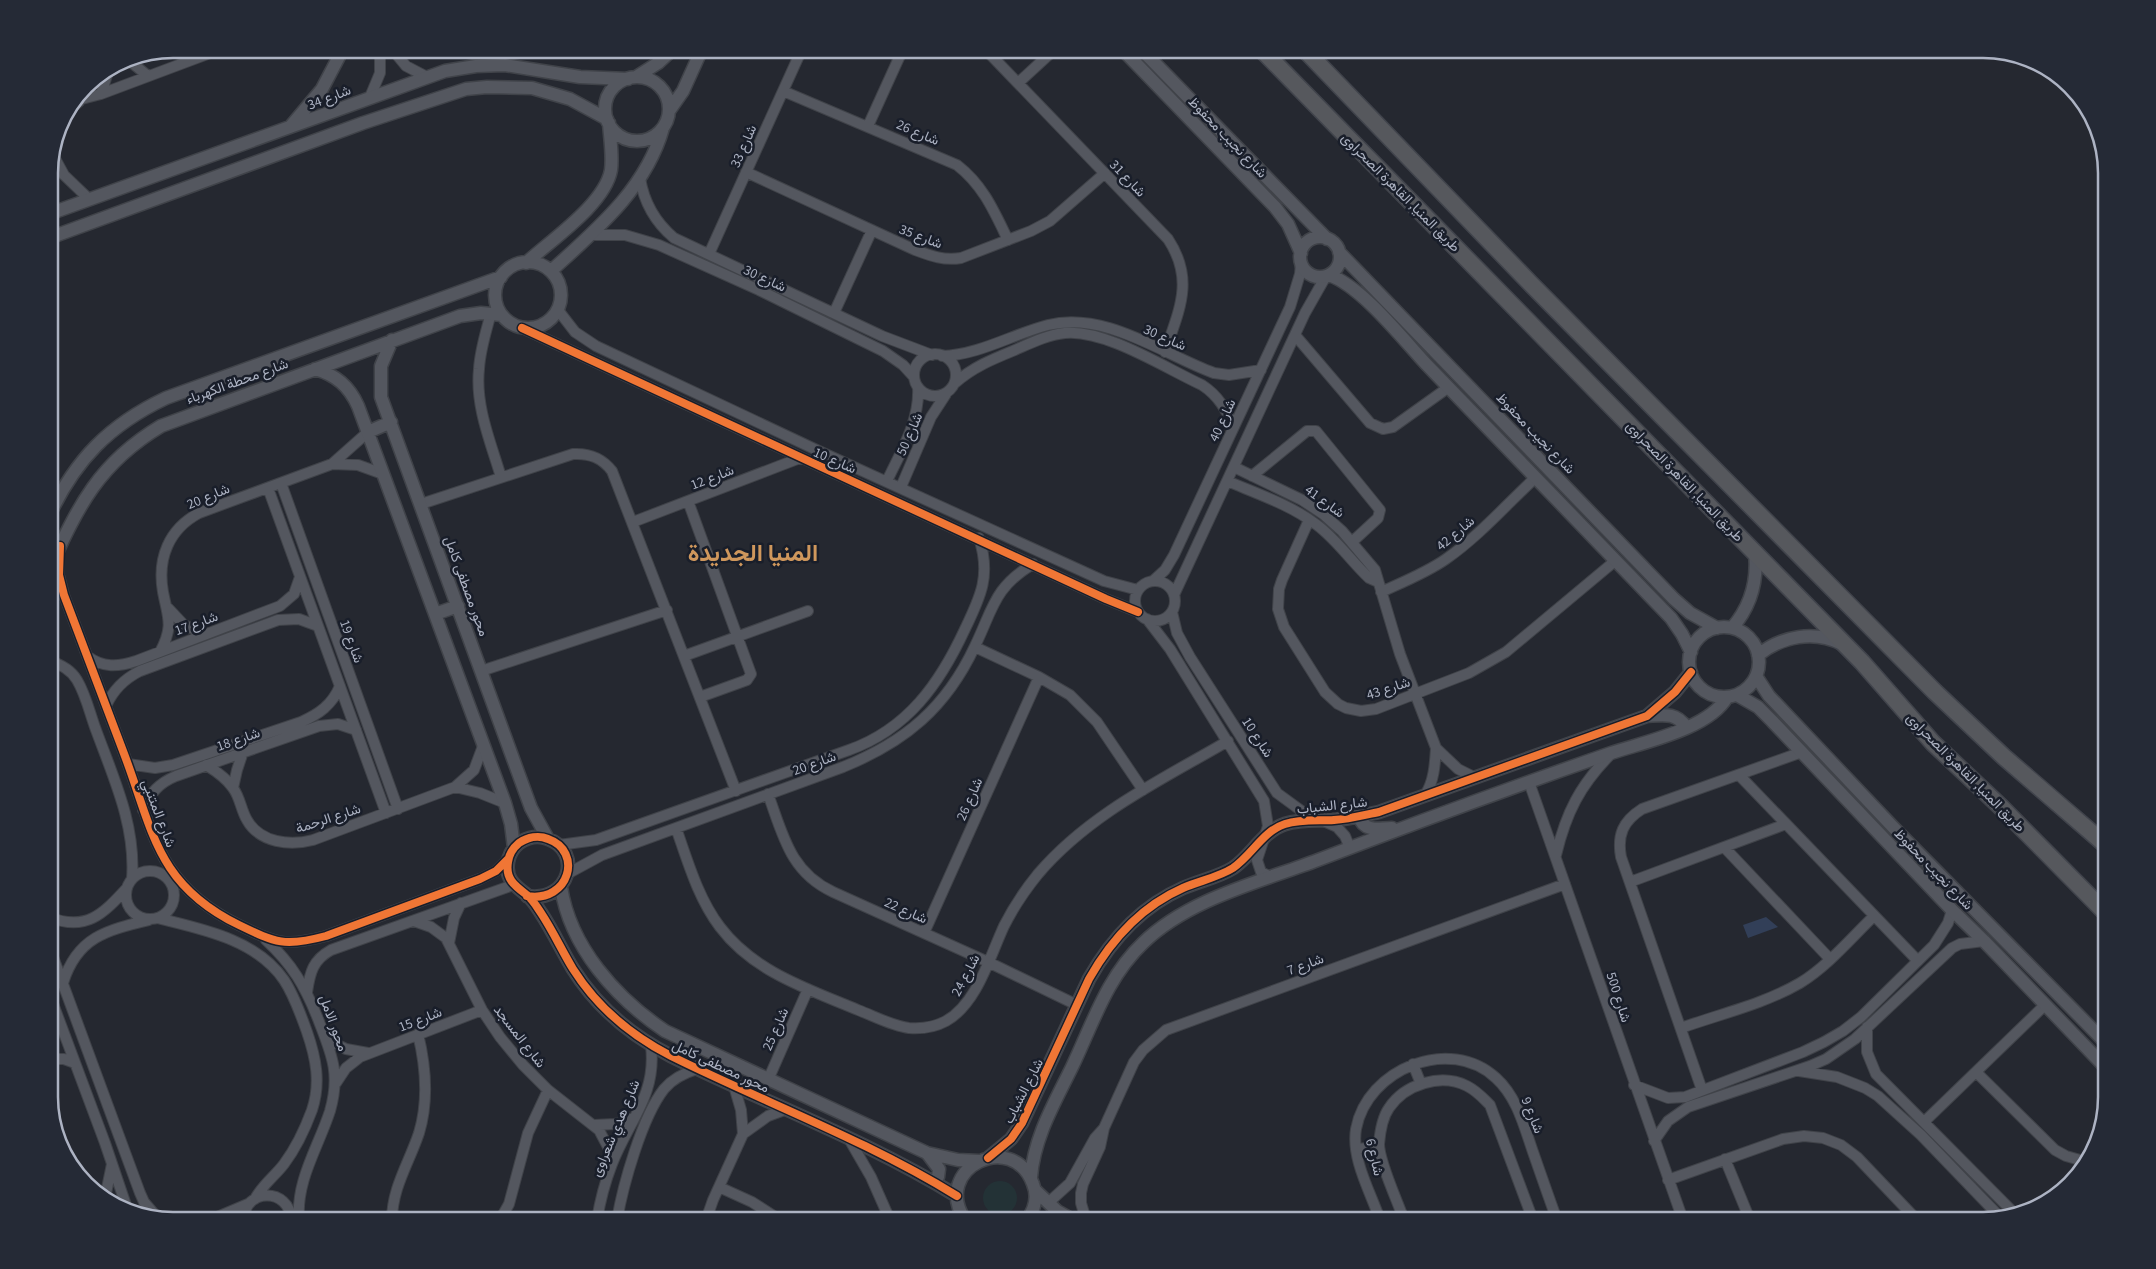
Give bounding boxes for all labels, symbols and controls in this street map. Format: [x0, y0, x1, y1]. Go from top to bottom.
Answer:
street label: شارع 34 [305, 81, 354, 115]
street label: شارع نجيب محفوظ [1183, 93, 1271, 183]
street label: شارع 26 [893, 115, 942, 151]
street label: شارع 33 [726, 122, 762, 171]
street label: طريق المنيا, القاهرة الصحراوى [1336, 129, 1464, 257]
street label: شارع 31 [1104, 156, 1150, 202]
street label: شارع 35 [896, 220, 945, 254]
street label: شارع 30 [740, 260, 789, 297]
street label: شارع 30 [1140, 320, 1189, 356]
street label: شارع محطة الكهرباء [183, 354, 291, 410]
street label: شارع نجيب محفوظ [1491, 389, 1579, 479]
street label: شارع 40 [1204, 396, 1241, 445]
street label: شارع 50 [892, 410, 928, 459]
street label: طريق المنيا, القاهرة الصحراوى [1621, 417, 1748, 547]
street label: شارع 10 [810, 443, 859, 479]
street label: شارع 12 [688, 461, 737, 495]
street label: شارع 20 [184, 479, 233, 515]
street label: شارع 41 [1300, 481, 1348, 523]
street label: شارع 42 [1432, 512, 1479, 556]
street label: محور مصطفى كامل [439, 533, 493, 639]
district label: المنيا الجديدة [688, 536, 818, 571]
street label: شارع 17 [172, 607, 221, 641]
street label: شارع 19 [334, 617, 368, 666]
street label: شارع 43 [1364, 673, 1413, 705]
street label: طريق المنيا, القاهرة الصحراوى [1901, 709, 2029, 837]
street label: شارع 10 [1237, 713, 1278, 762]
street label: شارع 18 [214, 723, 263, 757]
street label: شارع 20 [790, 747, 839, 781]
street label: شارع 26 [952, 775, 988, 824]
street label: شارع المتنبي [135, 776, 180, 851]
street label: شارع الشباب [1296, 792, 1368, 820]
street label: شارع الرحمة [293, 799, 363, 839]
street label: شارع نجيب محفوظ [1889, 825, 1977, 915]
street label: شارع 22 [881, 893, 930, 929]
street label: شارع 7 [1284, 949, 1327, 981]
street label: شارع 24 [947, 951, 985, 1000]
street label: شارع 500 [1601, 970, 1636, 1025]
street label: محور الامل [314, 992, 353, 1054]
street label: شارع المسجد [488, 1001, 550, 1072]
street label: شارع 15 [396, 1003, 445, 1037]
street label: شارع 25 [758, 1005, 794, 1054]
street label: محور مصطفى كامل [669, 1036, 773, 1098]
street label: شارع الشباب [999, 1055, 1049, 1128]
street label: شارع هدي شعراوى [586, 1077, 646, 1180]
street label: شارع 9 [1516, 1094, 1548, 1137]
street label: شارع 6 [1360, 1136, 1388, 1178]

